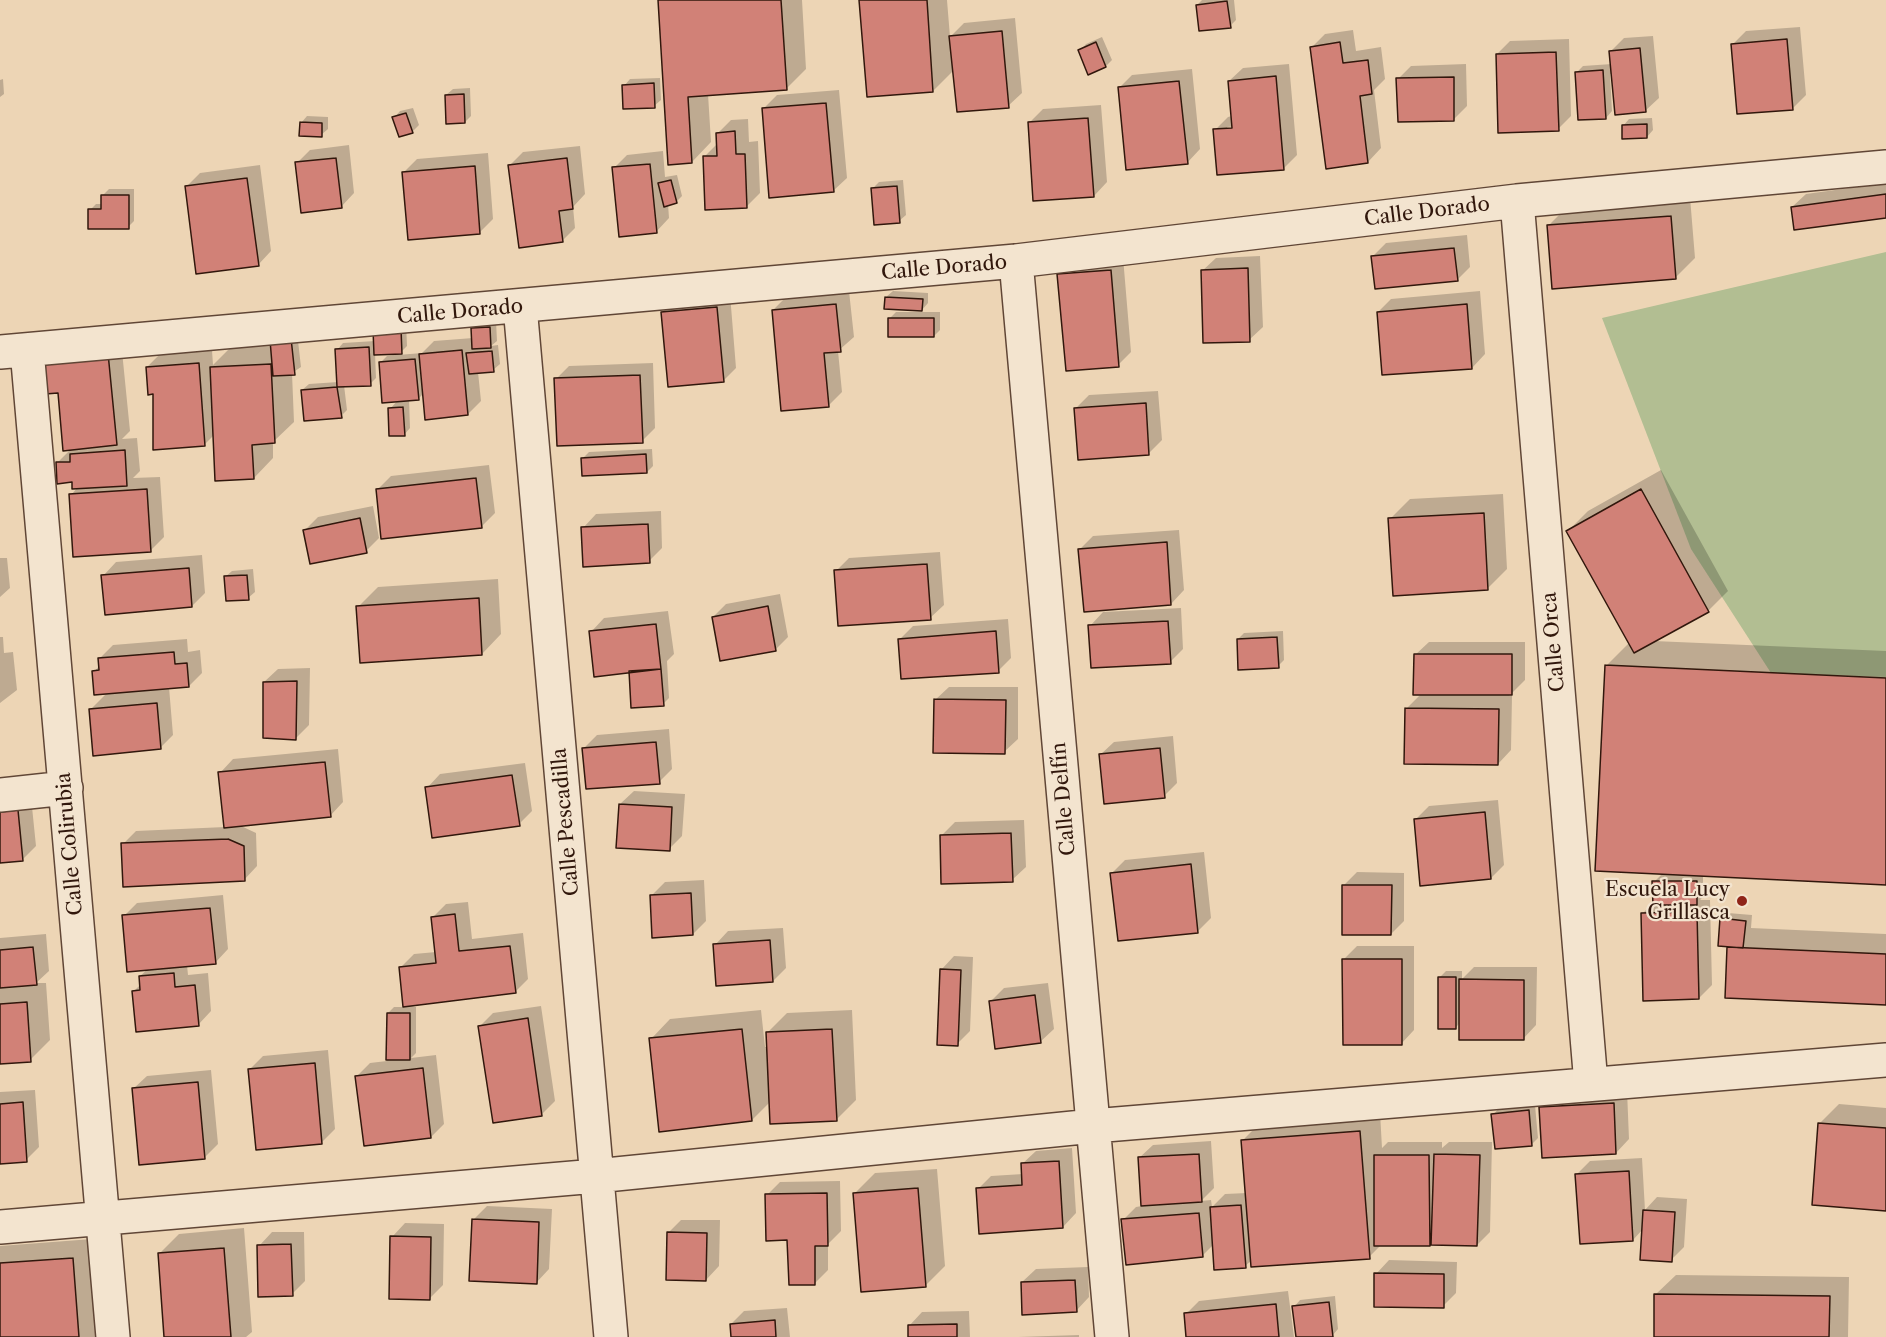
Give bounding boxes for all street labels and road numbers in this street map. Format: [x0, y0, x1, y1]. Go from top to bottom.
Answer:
street label: Calle Dorado [1363, 192, 1491, 232]
street label: Calle Dorado [880, 251, 1008, 285]
street label: Calle Dorado [396, 295, 524, 329]
street label: Calle Orca [1538, 591, 1570, 693]
street label: Calle Delfín [1047, 741, 1081, 857]
street label: Calle Pescadilla [548, 747, 584, 897]
street label: Calle Colirubia [52, 771, 88, 917]

